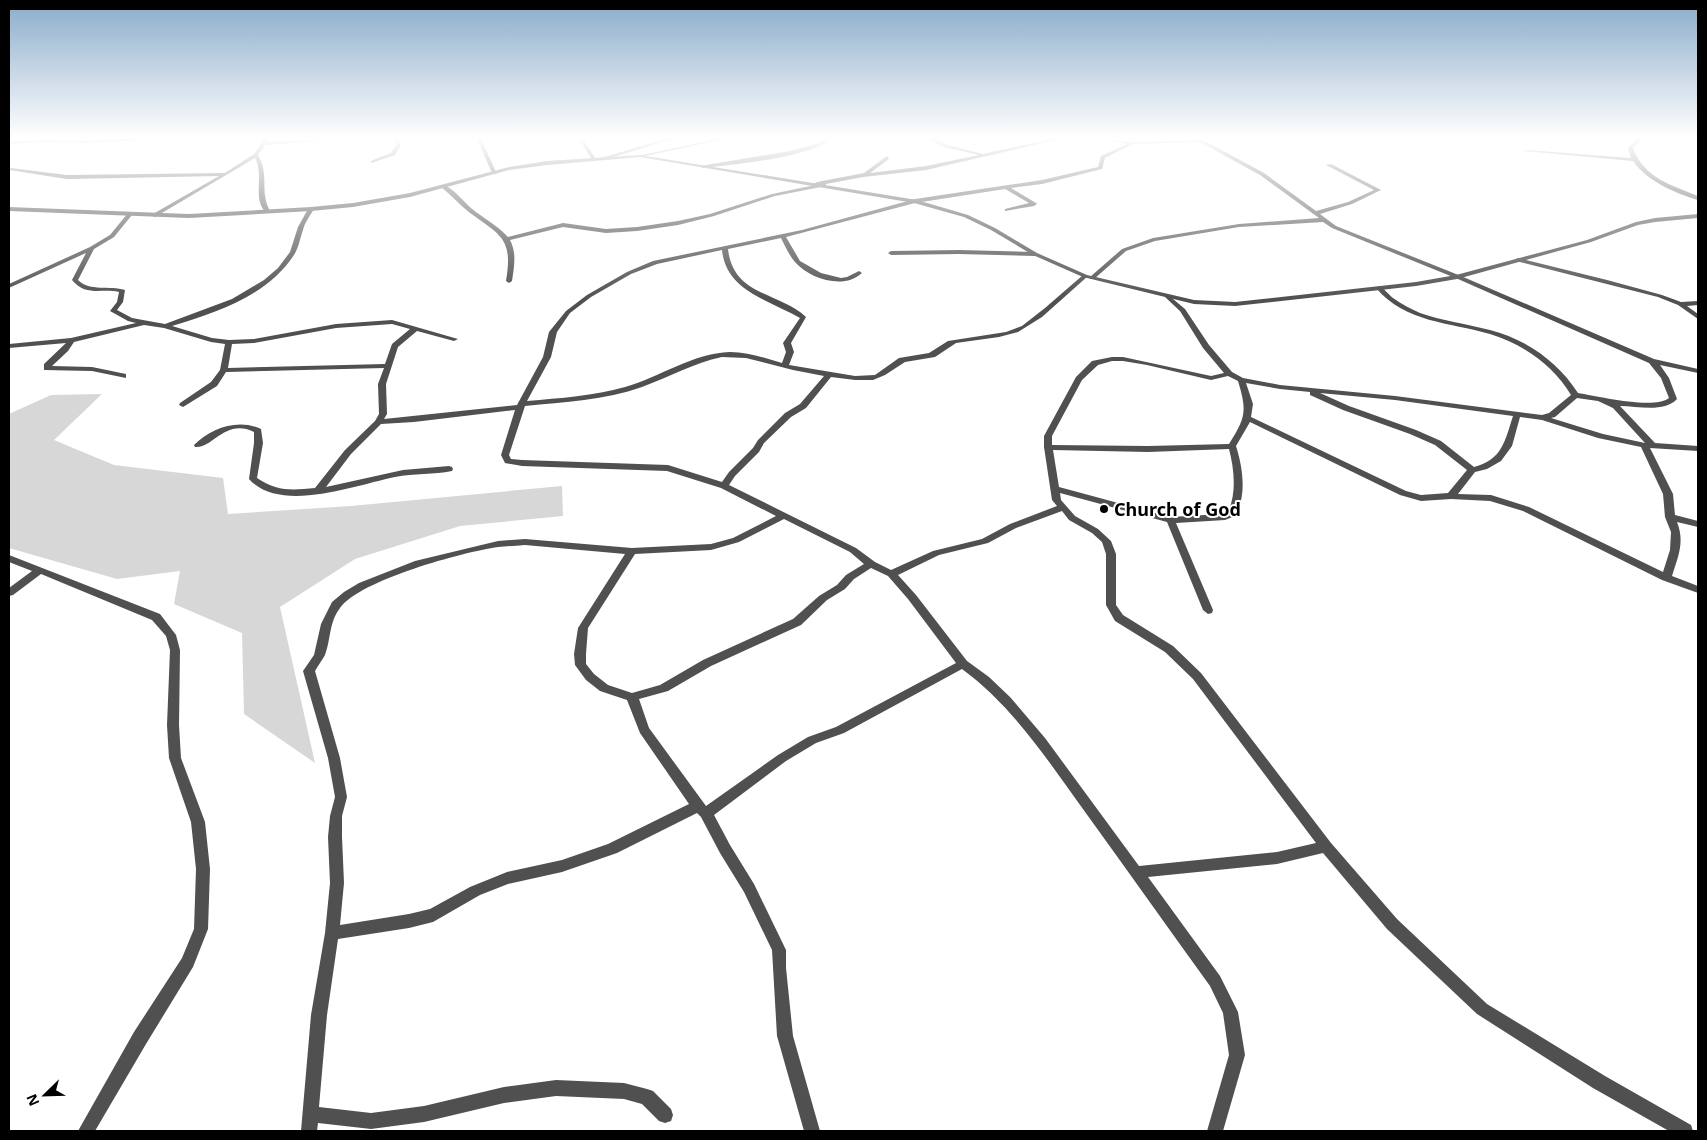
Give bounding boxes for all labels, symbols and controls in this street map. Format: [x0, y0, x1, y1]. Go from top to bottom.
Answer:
place label: Church of God [1114, 497, 1241, 521]
marker: Church of God [1098, 503, 1110, 515]
north arrow [20, 1070, 70, 1120]
text: N [22, 1091, 44, 1109]

